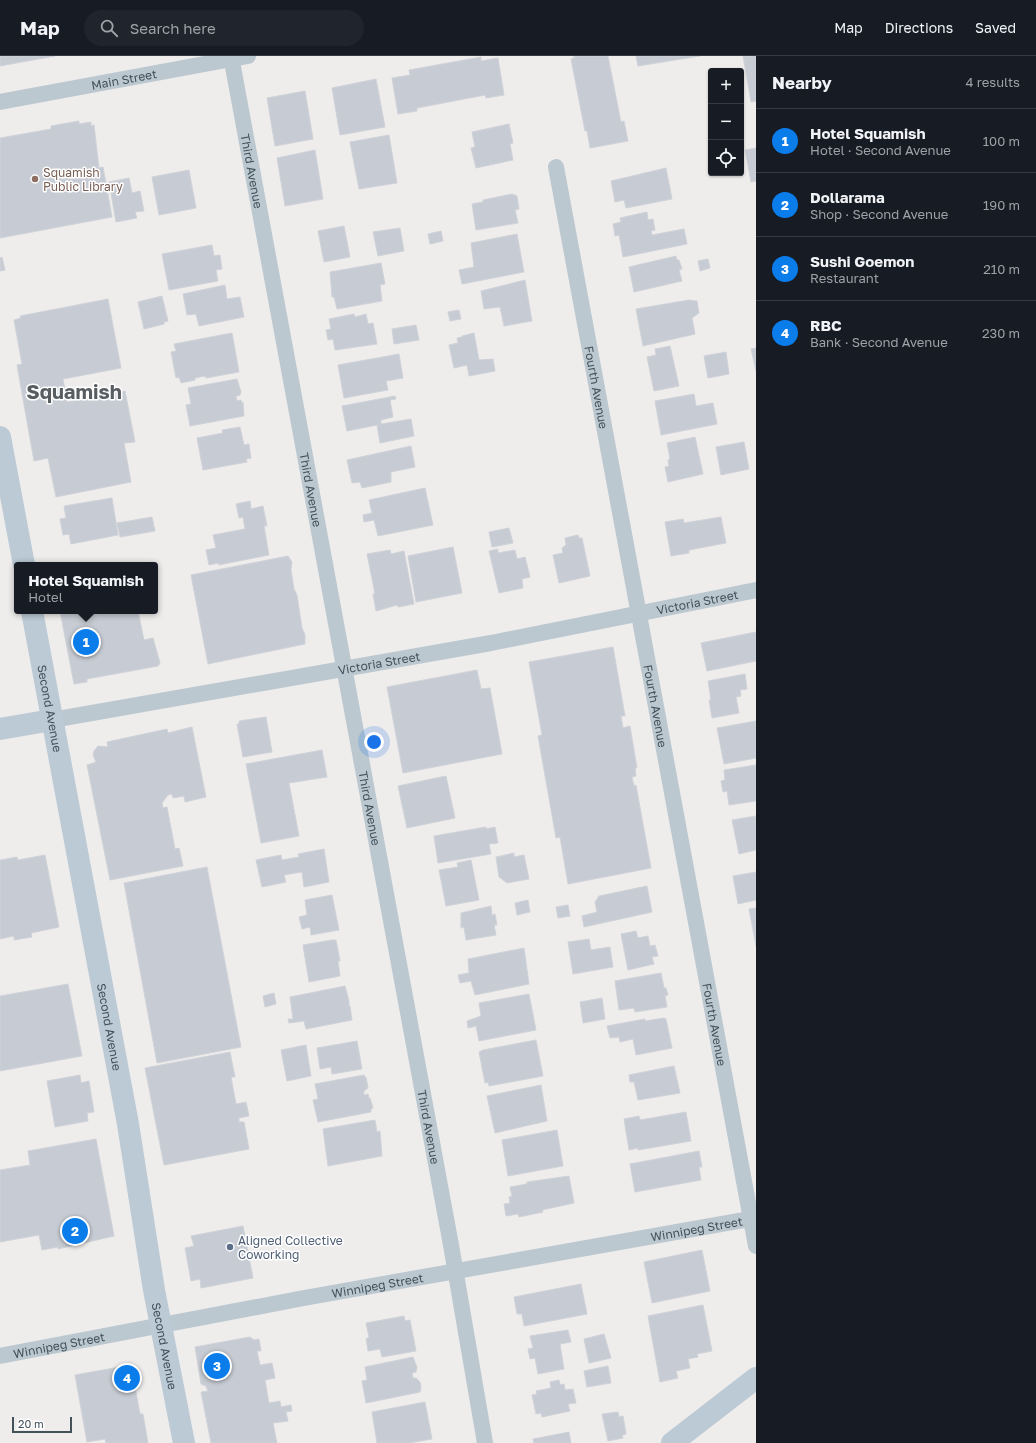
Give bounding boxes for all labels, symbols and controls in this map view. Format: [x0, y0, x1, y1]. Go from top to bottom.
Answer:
search box [84, 10, 364, 46]
text: Map [20, 16, 60, 39]
icon: search [98, 17, 120, 39]
text: Search here [130, 19, 216, 37]
text: Map [834, 19, 863, 36]
text: Directions [885, 19, 953, 36]
text: Saved [975, 19, 1016, 36]
street label: Main Street [90, 66, 158, 92]
map controls [708, 68, 744, 176]
button: + [708, 68, 744, 104]
text: Nearby [772, 72, 832, 93]
text: 4 results [966, 74, 1020, 90]
button: − [708, 104, 744, 140]
text: Hotel Squamish [810, 124, 926, 142]
street label: Third Avenue [238, 133, 267, 210]
text: 1 [782, 133, 788, 149]
text: 100 m [983, 133, 1020, 149]
button: locate [708, 140, 744, 176]
text: Hotel · Second Avenue [810, 142, 951, 158]
place label: Squamish Public Library [43, 165, 123, 194]
marker: Squamish Public Library [30, 174, 40, 184]
text: Dollarama [810, 188, 885, 206]
text: 2 [781, 197, 789, 213]
text: 190 m [983, 197, 1020, 213]
text: Shop · Second Avenue [810, 206, 948, 222]
text: Sushi Goemon [810, 252, 914, 270]
text: 3 [781, 261, 789, 277]
text: 210 m [983, 261, 1020, 277]
text: Restaurant [810, 270, 879, 286]
text: RBC [810, 316, 842, 334]
text: 4 [781, 325, 789, 341]
text: 230 m [982, 325, 1020, 341]
text: Bank · Second Avenue [810, 334, 948, 350]
street label: Fourth Avenue [582, 345, 612, 430]
district label: Squamish [26, 379, 122, 403]
street label: Third Avenue [297, 451, 325, 528]
popup [14, 562, 158, 614]
text: Hotel Squamish [28, 571, 144, 589]
street label: Victoria Street [655, 586, 740, 617]
text: Hotel [28, 589, 63, 605]
pin: 1 [73, 627, 99, 657]
street label: Victoria Street [337, 648, 421, 677]
street label: Second Avenue [35, 663, 66, 753]
street label: Fourth Avenue [641, 663, 671, 749]
your location [364, 732, 384, 752]
street label: Third Avenue [356, 770, 384, 847]
street label: Second Avenue [94, 982, 125, 1072]
street label: Fourth Avenue [700, 982, 730, 1067]
street label: Third Avenue [415, 1088, 443, 1165]
street label: Winnipeg Street [649, 1213, 744, 1244]
pin: 2 [62, 1216, 88, 1246]
place label: Aligned Collective Coworking [238, 1233, 343, 1262]
marker: Aligned Collective Coworking [225, 1242, 235, 1252]
street label: Winnipeg Street [330, 1269, 425, 1301]
street label: Second Avenue [149, 1301, 181, 1391]
street label: Winnipeg Street [12, 1329, 106, 1361]
pin: 3 [204, 1351, 230, 1381]
pin: 4 [114, 1363, 140, 1393]
scale bar [12, 1415, 72, 1434]
text: 20 m [18, 1417, 44, 1430]

